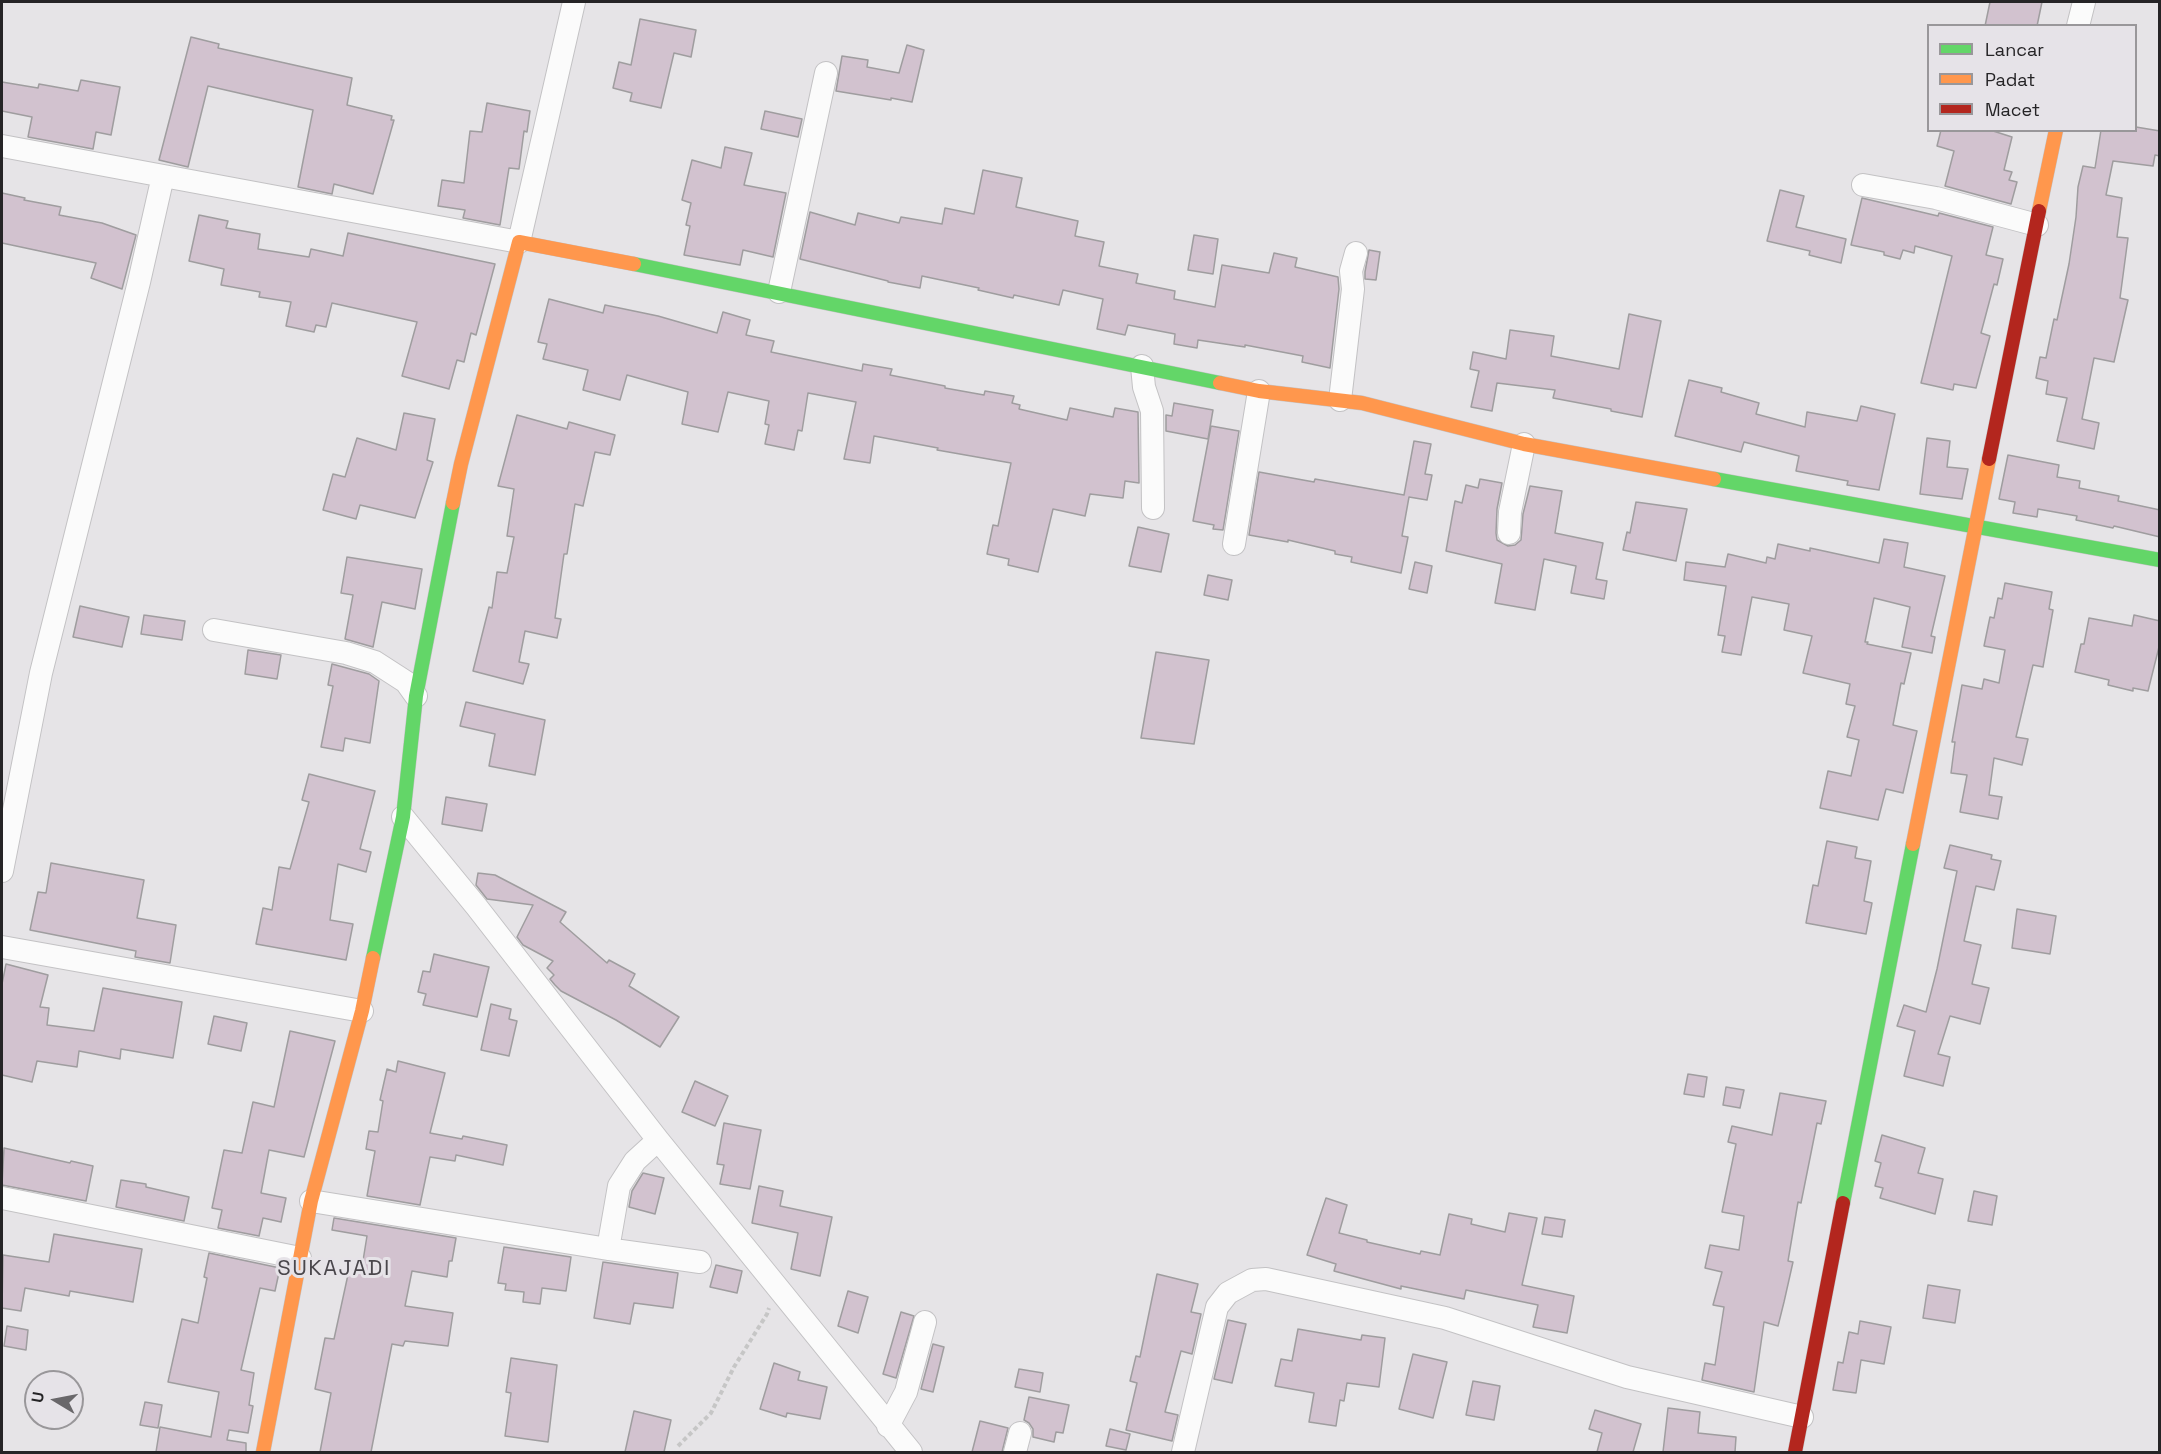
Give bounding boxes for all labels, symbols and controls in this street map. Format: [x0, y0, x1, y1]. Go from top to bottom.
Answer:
legend [1927, 24, 2137, 132]
text: Lancar [1985, 38, 2044, 61]
text: Padat [1985, 68, 2035, 91]
text: Macet [1985, 98, 2040, 121]
district label: SUKAJADI [277, 1256, 391, 1282]
north arrow [24, 1370, 84, 1430]
text: U [26, 1390, 49, 1404]

